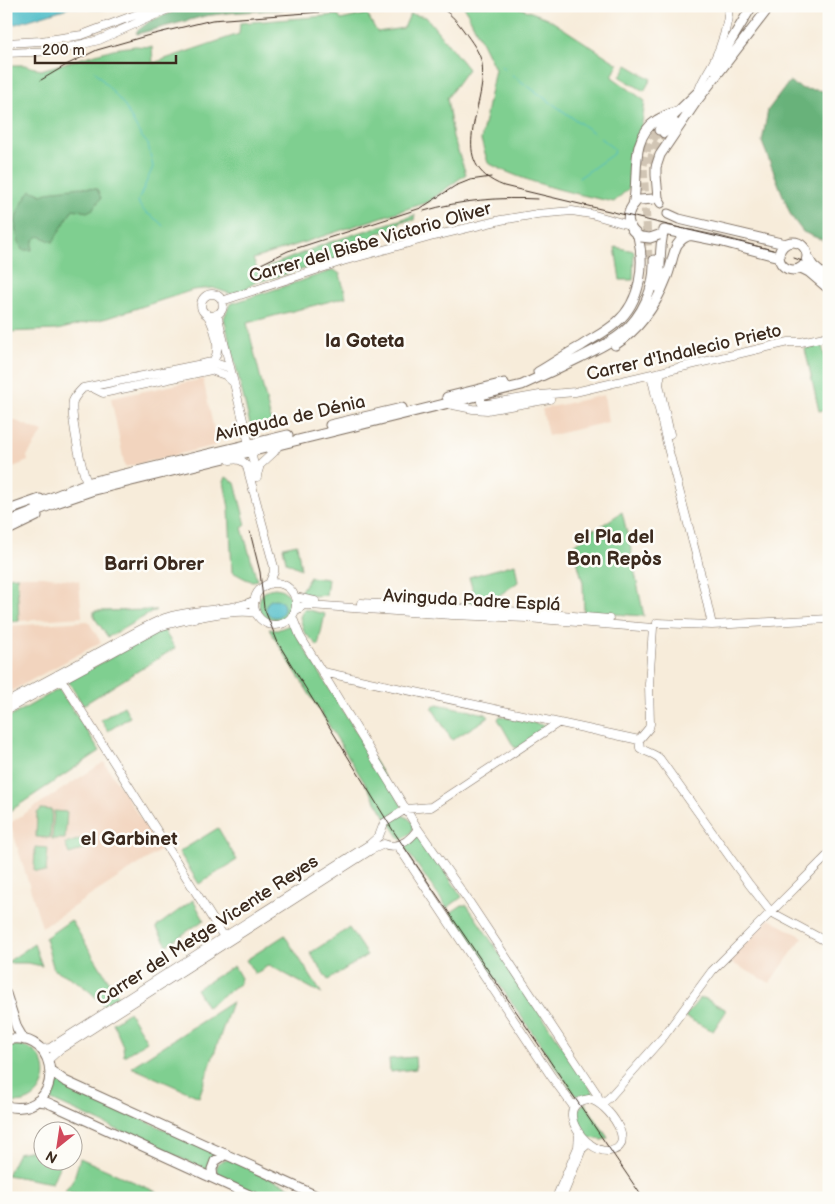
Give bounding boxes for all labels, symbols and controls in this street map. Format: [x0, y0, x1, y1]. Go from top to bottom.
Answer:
scale bar [35, 32, 176, 64]
text: 200 m [42, 41, 85, 60]
street label: Carrer del Bisbe Victorio Oliver [247, 198, 494, 287]
street label: Carrer d'Indalecio Prieto [585, 320, 784, 385]
district label: la Goteta [325, 330, 405, 353]
street label: Avinguda de Dénia [213, 391, 367, 446]
district label: el Pla del Bon Repòs [567, 526, 661, 571]
district label: Barri Obrer [104, 553, 204, 576]
street label: Avinguda Padre Esplá [383, 585, 561, 616]
district label: el Garbinet [81, 828, 178, 851]
street label: Carrer del Metge Vicente Reyes [92, 851, 322, 1010]
north arrow [32, 1122, 82, 1172]
text: N [43, 1147, 61, 1167]

